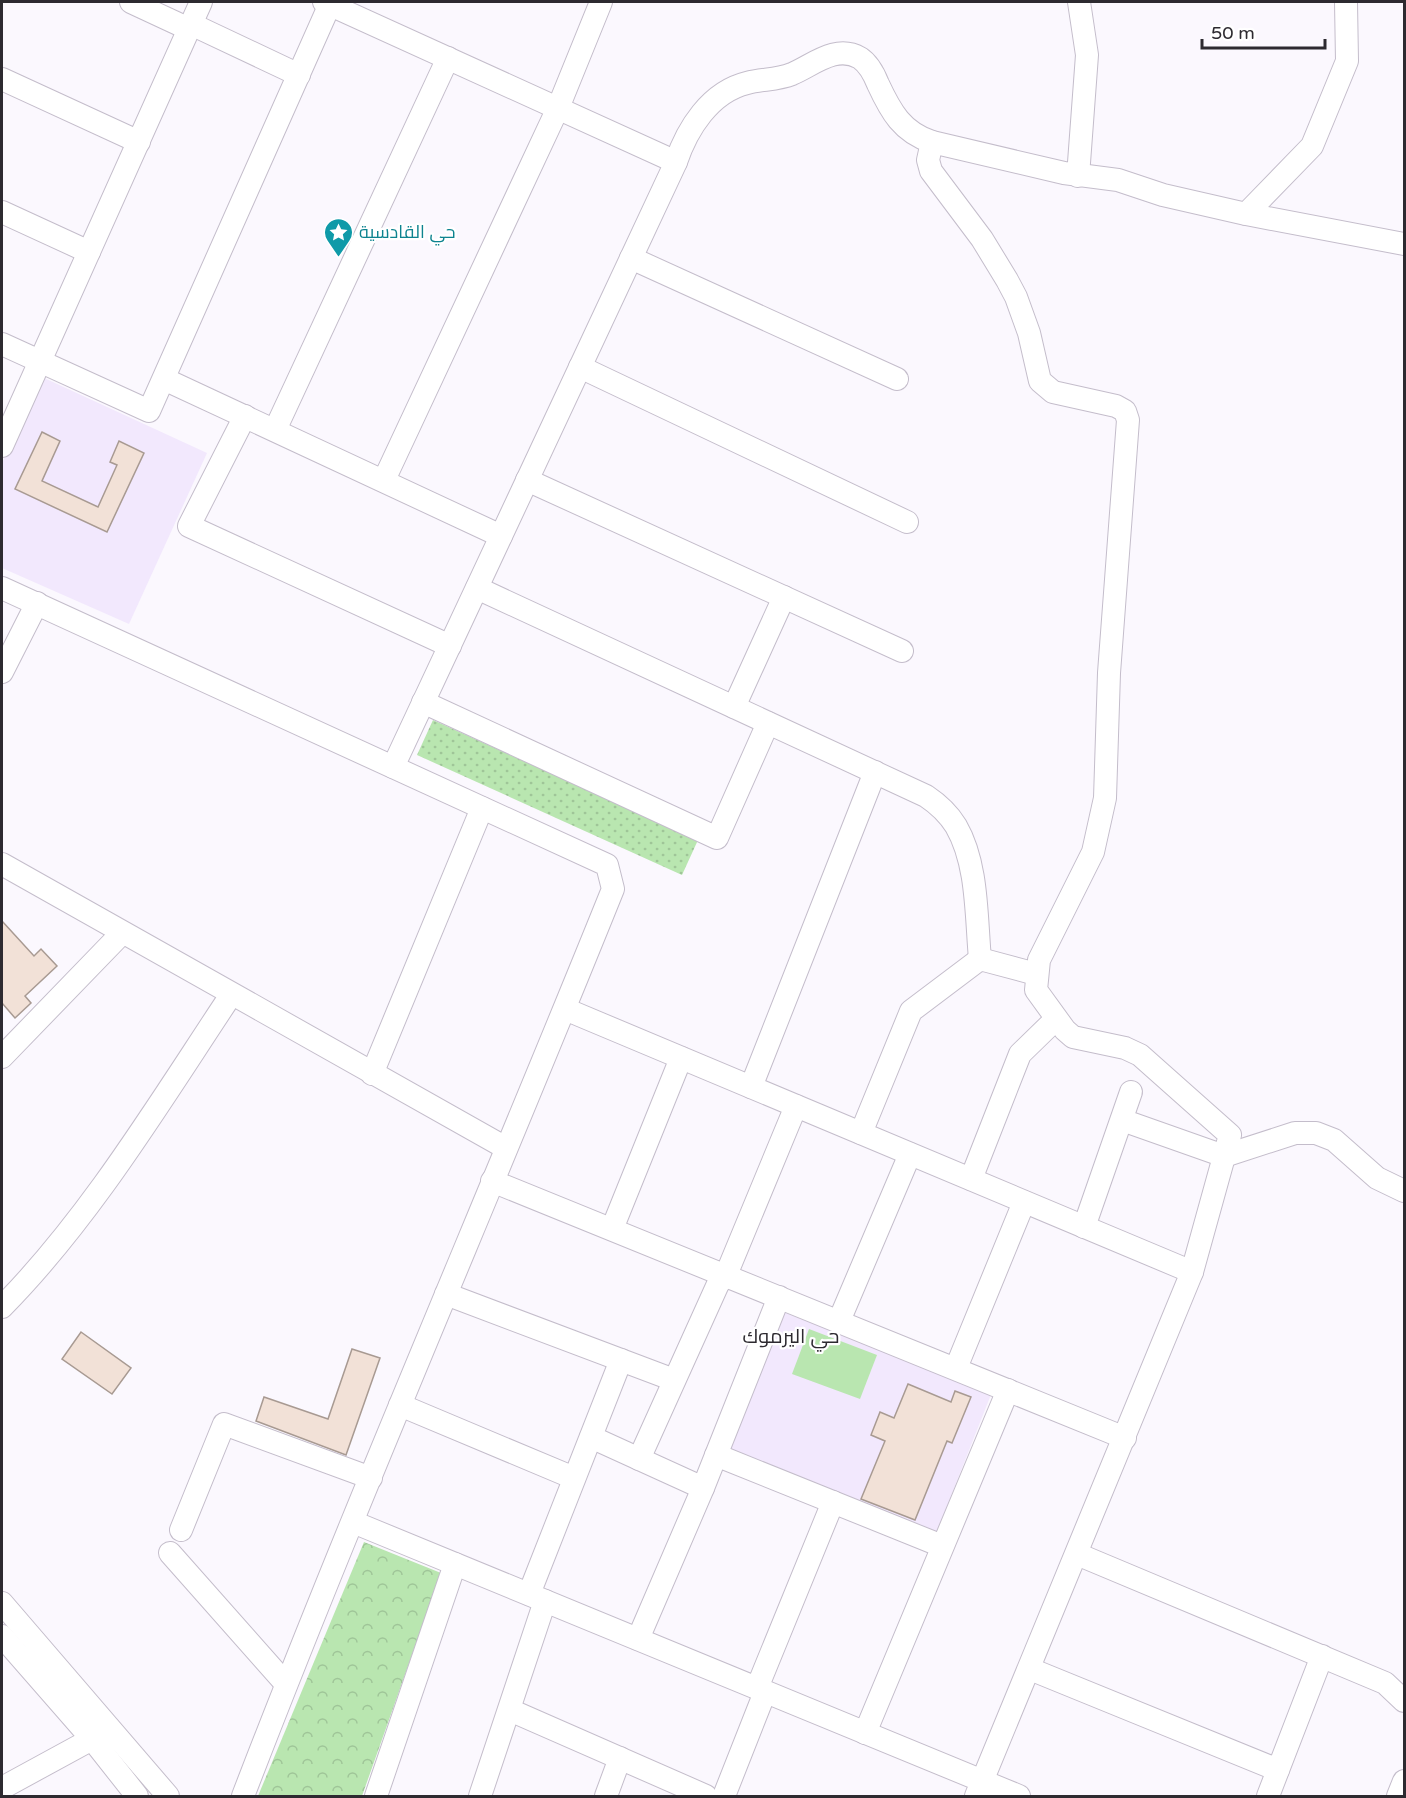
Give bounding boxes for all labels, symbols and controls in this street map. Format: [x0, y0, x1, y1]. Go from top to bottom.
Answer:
scale bar [1202, 12, 1325, 50]
text: 50 m [1211, 22, 1255, 44]
place icon: حي القادسية [322, 216, 354, 258]
place label: حي القادسية [359, 221, 455, 246]
district label: حي اليرموك [743, 1325, 839, 1352]

